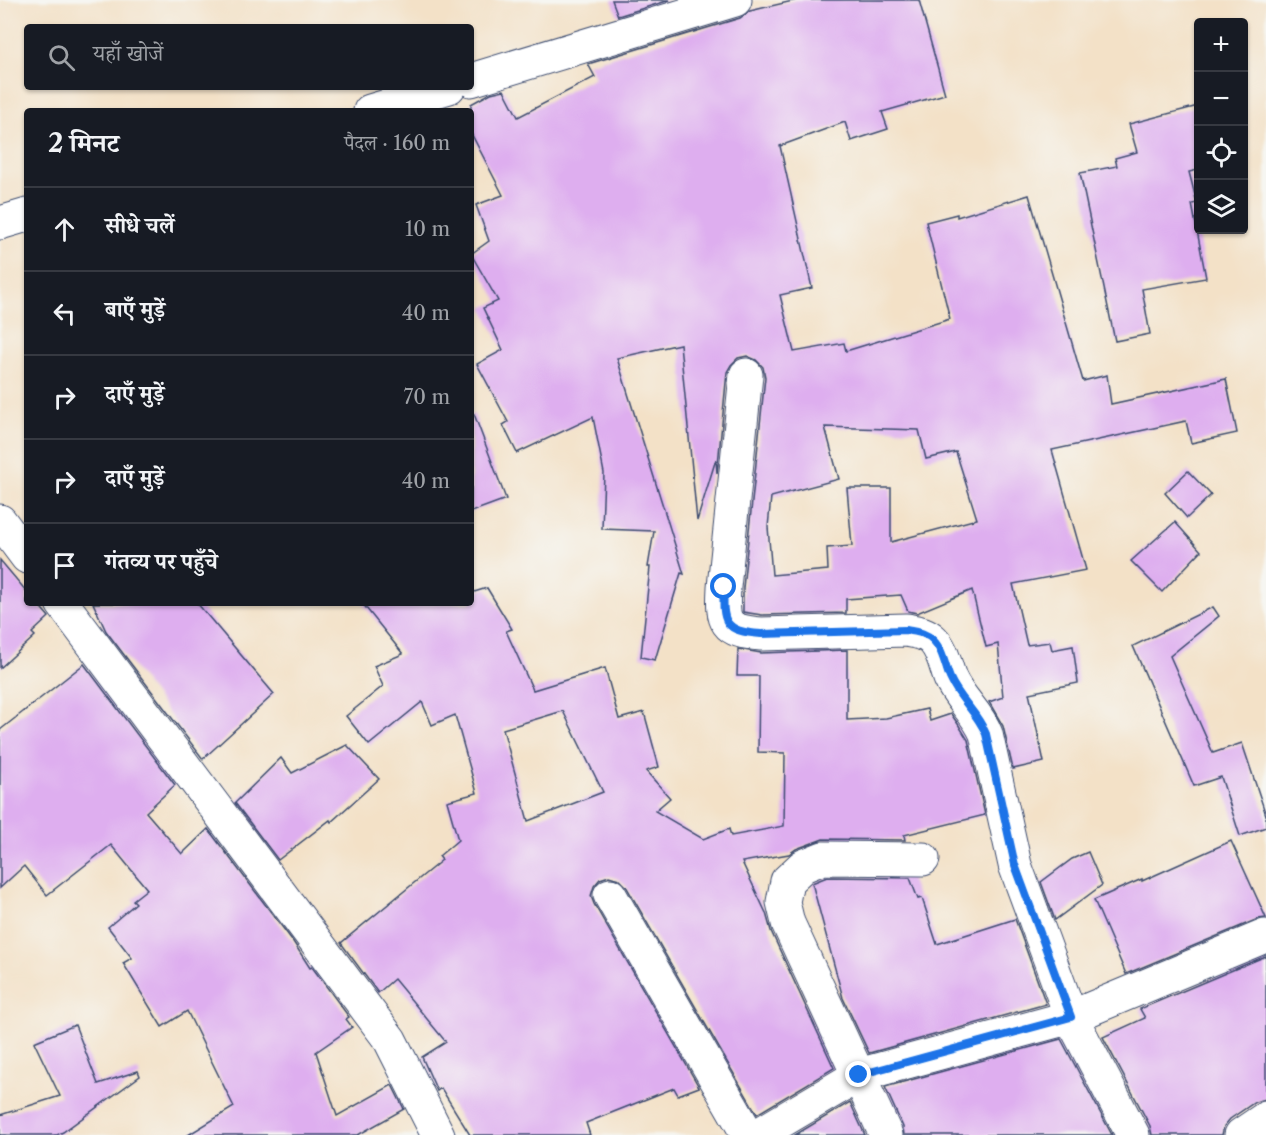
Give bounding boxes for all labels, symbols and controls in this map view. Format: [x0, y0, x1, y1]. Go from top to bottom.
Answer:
map controls [1194, 18, 1248, 234]
button: + [1194, 18, 1248, 72]
search box [24, 24, 474, 90]
text: यहाँ खोजें [93, 40, 163, 67]
icon: search [45, 41, 78, 74]
button: − [1194, 72, 1248, 126]
button: locate [1194, 126, 1248, 180]
text: 2 मिनट [48, 127, 119, 159]
text: पैदल · 160 m [344, 131, 450, 155]
button: layers [1194, 180, 1248, 234]
text: सीधे चलें [105, 212, 174, 239]
icon: ahead [48, 213, 81, 246]
text: 10 m [405, 217, 450, 241]
text: बाएँ मुड़ें [105, 296, 165, 323]
icon: left [48, 297, 81, 330]
text: 40 m [402, 301, 450, 325]
text: दाएँ मुड़ें [105, 380, 164, 407]
icon: right [48, 381, 81, 414]
text: 70 m [404, 385, 450, 409]
text: दाएँ मुड़ें [105, 464, 164, 491]
icon: right [48, 465, 81, 498]
text: 40 m [402, 469, 450, 493]
text: गंतव्य पर पहुँचे [105, 548, 218, 575]
icon: arrive [48, 549, 81, 582]
route start [710, 573, 736, 599]
route end [845, 1061, 871, 1087]

